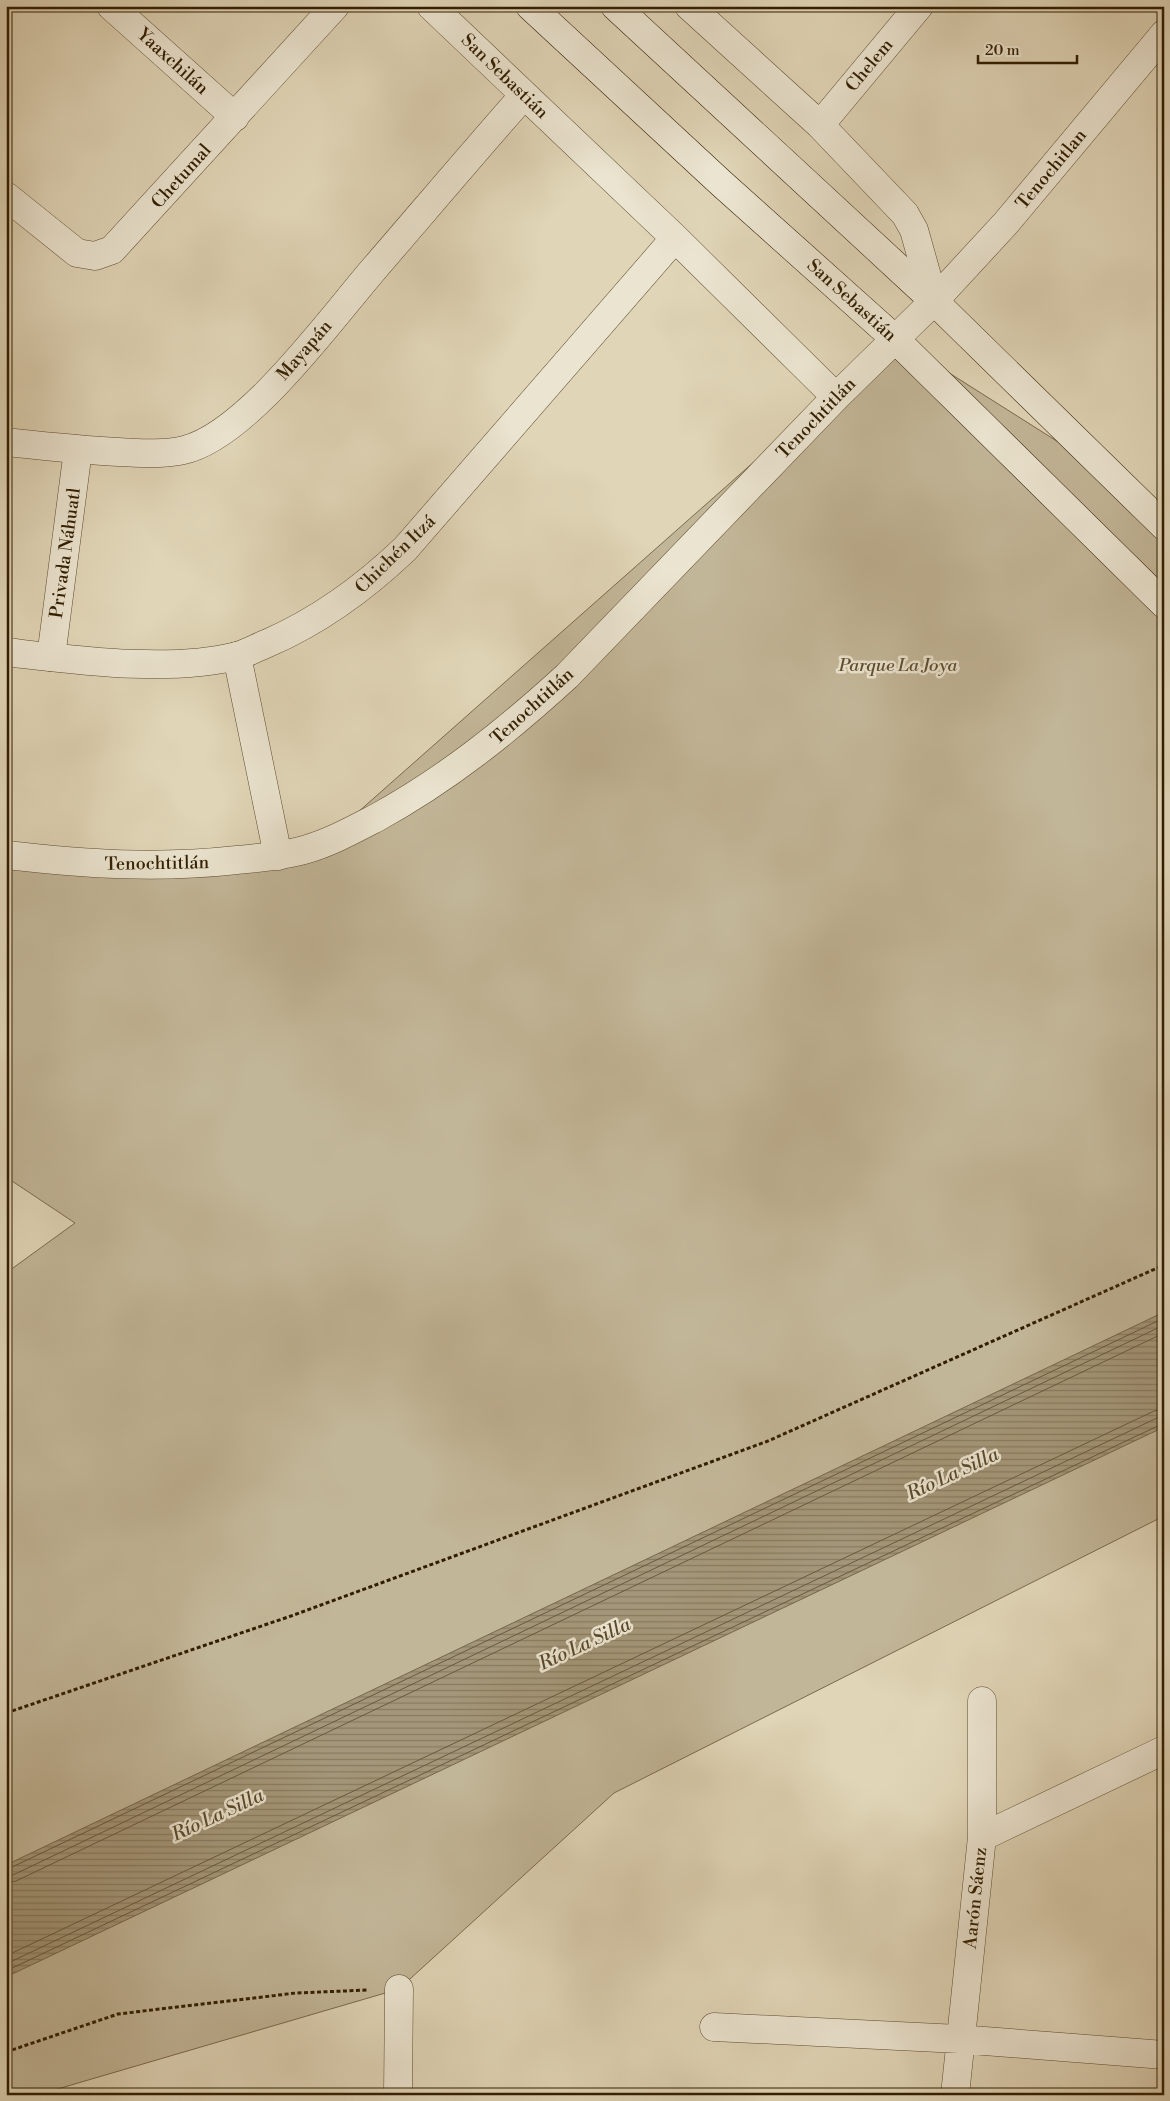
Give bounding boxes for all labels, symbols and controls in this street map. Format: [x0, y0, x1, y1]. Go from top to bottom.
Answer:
street label: Yaaxchilán [131, 23, 213, 100]
street label: San Sebastián [456, 29, 553, 124]
scale bar [978, 32, 1076, 64]
street label: Chelem [841, 34, 898, 97]
text: 20 m [985, 41, 1020, 60]
street label: Tenochitlan [1011, 124, 1092, 214]
street label: Chetumal [146, 139, 217, 213]
street label: San Sebastián [802, 254, 901, 347]
street label: Mayapán [272, 315, 337, 385]
street label: Tenochtitlán [772, 373, 861, 464]
street label: Privada Náhuatl [45, 486, 86, 620]
street label: Chichén Itzá [350, 510, 441, 598]
park label: Parque La Joya [838, 654, 958, 677]
street label: Tenochtitlán [486, 663, 579, 750]
street label: Tenochtitlán [105, 851, 210, 876]
water label: Río La Silla [902, 1442, 1003, 1506]
water label: Río La Silla [534, 1612, 635, 1676]
water label: Río La Silla [167, 1783, 268, 1847]
street label: Aarón Sáenz [959, 1846, 992, 1951]

